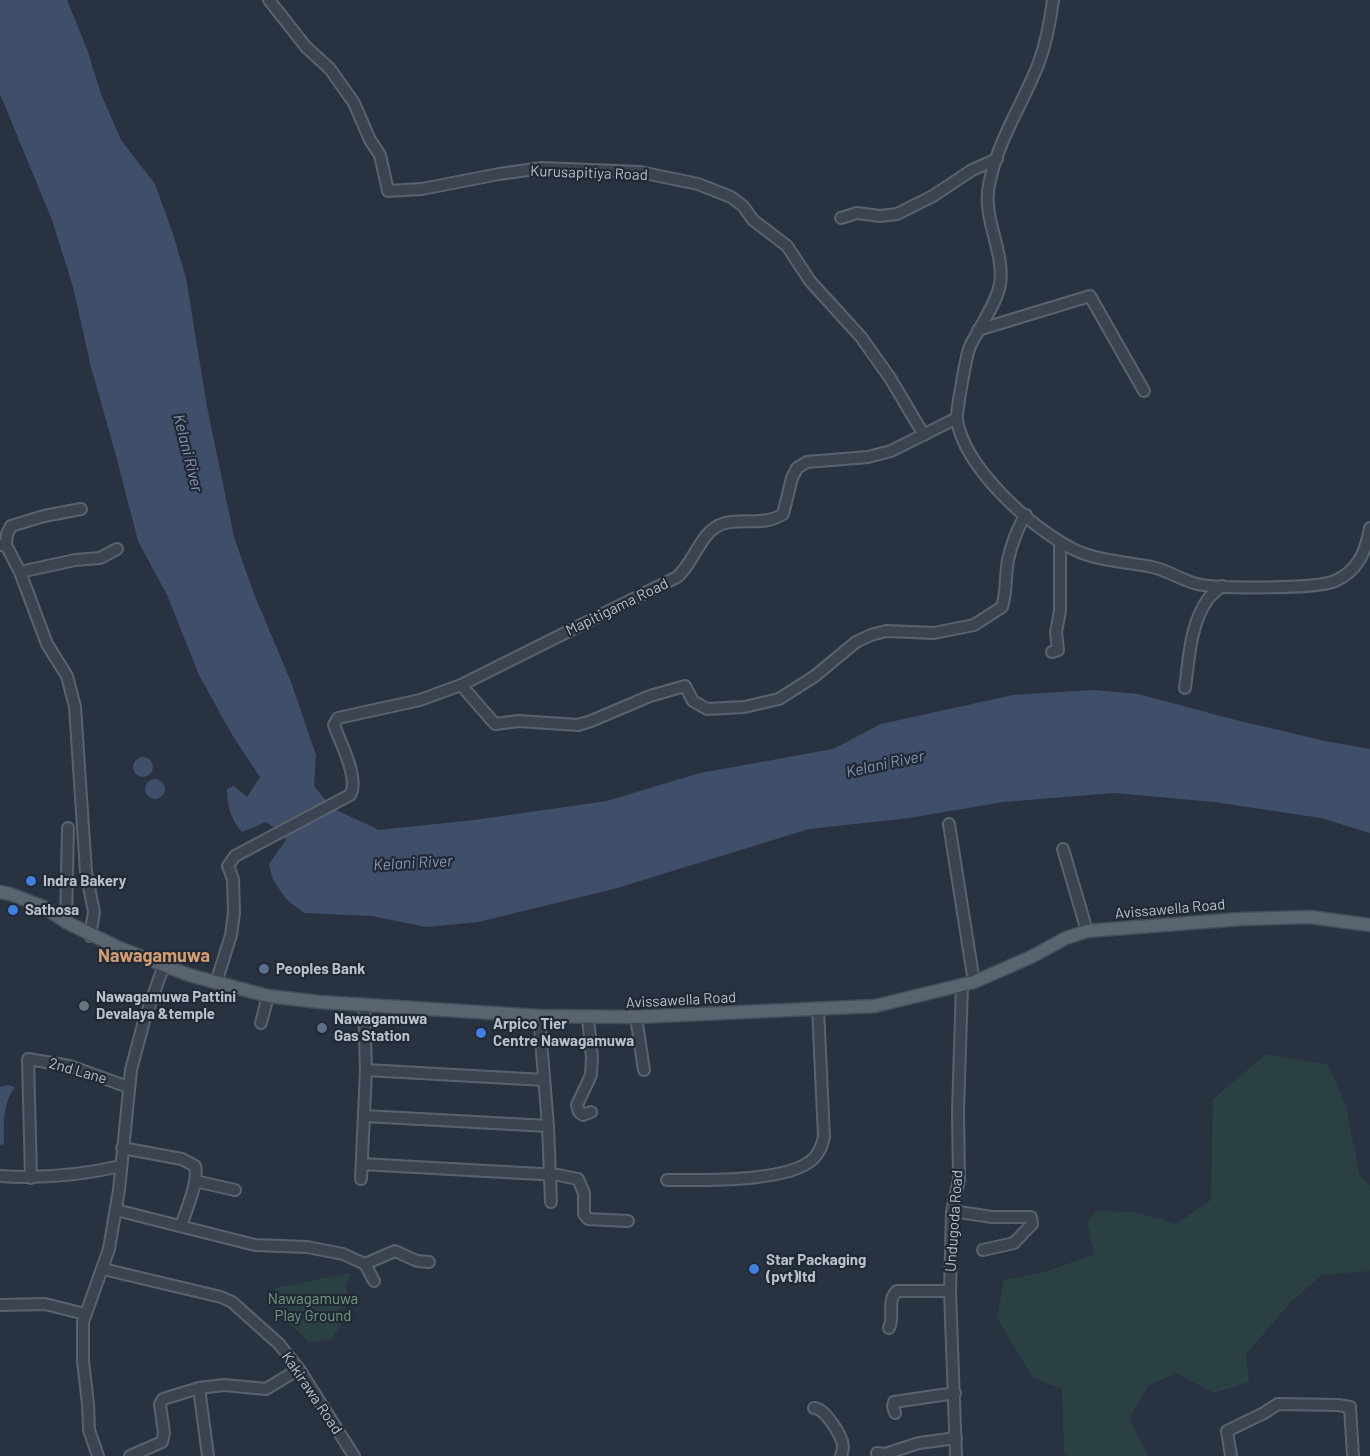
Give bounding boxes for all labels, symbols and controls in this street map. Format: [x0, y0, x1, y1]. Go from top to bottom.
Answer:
street label: Kurusapitiya Road [530, 162, 648, 184]
water label: Kelani River [169, 412, 207, 494]
street label: Mapitigama Road [563, 574, 671, 640]
water label: Kelani River [844, 746, 926, 782]
water label: Kelani River [373, 851, 453, 875]
place label: Indra Bakery [43, 872, 126, 890]
marker: Indra Bakery [24, 874, 38, 888]
street label: Avissawella Road [1114, 895, 1226, 923]
place label: Sathosa [25, 901, 79, 919]
marker: Sathosa [6, 903, 20, 917]
district label: Nawagamuwa [98, 945, 210, 967]
place label: Peoples Bank [276, 960, 365, 978]
marker: Peoples Bank [257, 962, 271, 976]
place label: Nawagamuwa Pattini Devalaya &temple [96, 988, 236, 1023]
street label: Avissawella Road [625, 988, 737, 1012]
marker: Nawagamuwa Pattini Devalaya &temple [77, 999, 91, 1013]
place label: Nawagamuwa Gas Station [334, 1010, 427, 1045]
place label: Arpico Tier Centre Nawagamuwa [493, 1015, 634, 1050]
marker: Nawagamuwa Gas Station [315, 1021, 329, 1035]
marker: Arpico Tier Centre Nawagamuwa [474, 1026, 488, 1040]
street label: 2nd Lane [47, 1054, 109, 1088]
street label: Undugoda Road [941, 1169, 967, 1273]
place label: Star Packaging (pvt)ltd [766, 1251, 866, 1286]
marker: Star Packaging (pvt)ltd [747, 1262, 761, 1276]
park label: Nawagamuwa Play Ground [268, 1290, 358, 1325]
street label: Kakirawa Road [278, 1348, 346, 1438]

